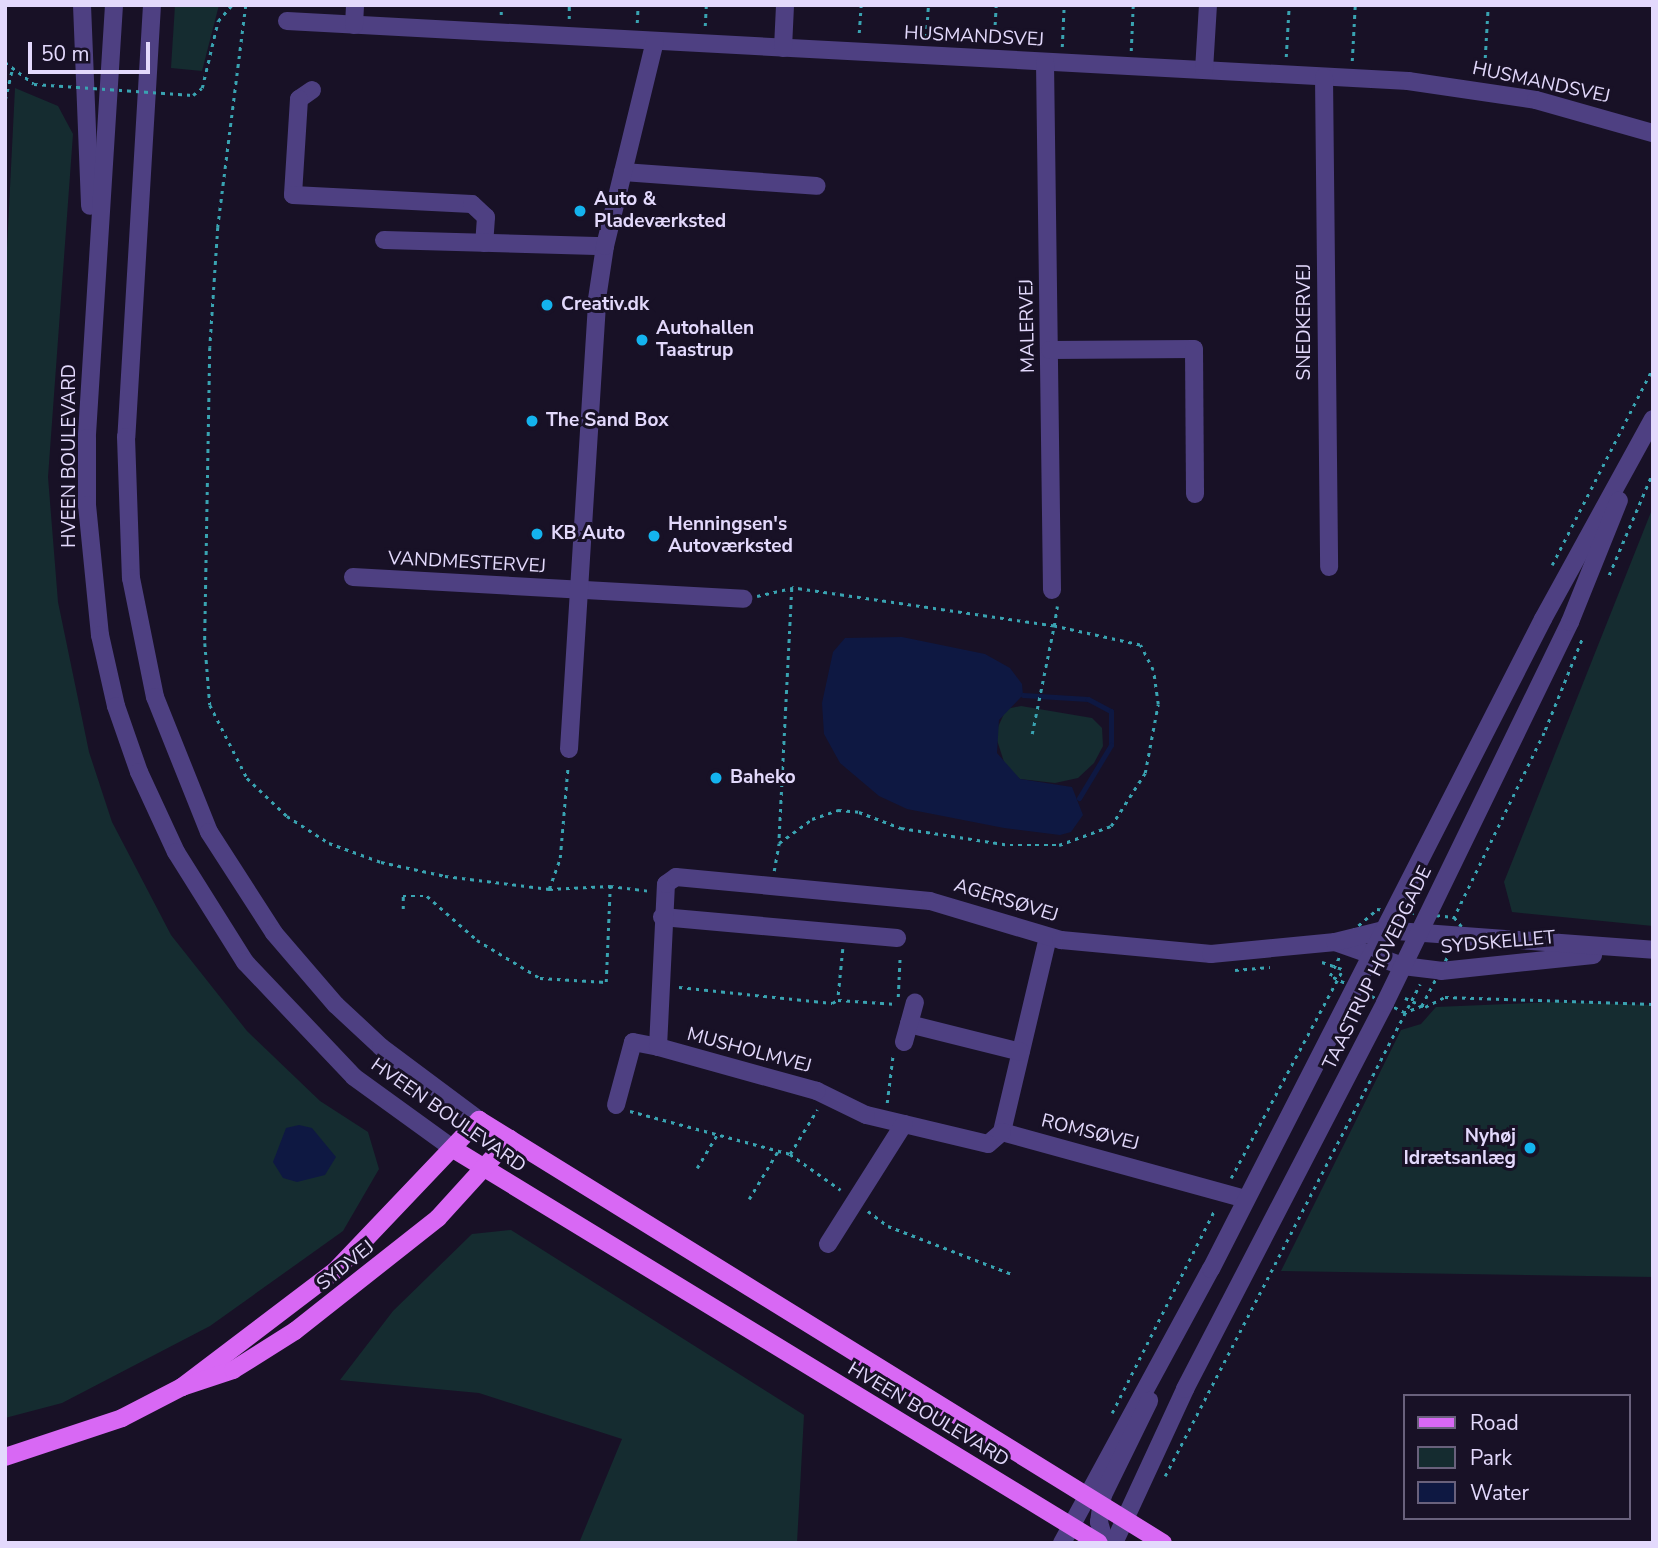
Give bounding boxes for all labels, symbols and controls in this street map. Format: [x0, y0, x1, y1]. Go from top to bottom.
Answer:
street label: HUSMANDSVEJ [903, 22, 1045, 52]
scale bar [32, 28, 154, 72]
text: 50 m [41, 40, 90, 68]
street label: HUSMANDSVEJ [1470, 57, 1612, 109]
place label: Auto & Pladeværksted [594, 189, 726, 233]
marker: Auto & Pladeværksted [572, 203, 588, 219]
street label: SNEDKERVEJ [1294, 264, 1316, 380]
street label: MALERVEJ [1016, 279, 1040, 373]
place label: Creativ.dk [561, 294, 649, 316]
marker: Creativ.dk [539, 297, 555, 313]
place label: Autohallen Taastrup [656, 318, 754, 362]
marker: Autohallen Taastrup [634, 332, 650, 348]
street label: HVEEN BOULEVARD [59, 364, 81, 548]
place label: The Sand Box [546, 410, 669, 432]
marker: The Sand Box [524, 413, 540, 429]
place label: Henningsen's Autoværksted [668, 514, 793, 558]
place label: KB Auto [551, 523, 625, 545]
marker: KB Auto [529, 526, 545, 542]
marker: Henningsen's Autoværksted [646, 528, 662, 544]
street label: VANDMESTERVEJ [388, 547, 546, 579]
place label: Baheko [730, 767, 796, 789]
marker: Baheko [708, 770, 724, 786]
street label: TAASTRUP HOVEDGADE [1319, 862, 1437, 1074]
street label: AGERSØVEJ [951, 874, 1061, 928]
street label: SYDSKELLET [1440, 927, 1556, 959]
street label: MUSHOLMVEJ [684, 1023, 814, 1079]
street label: HVEEN BOULEVARD [366, 1054, 530, 1178]
street label: ROMSØVEJ [1039, 1110, 1141, 1156]
place label: Nyhøj Idrætsanlæg [1403, 1126, 1516, 1170]
marker: Nyhøj Idrætsanlæg [1522, 1140, 1538, 1156]
street label: SYDVEJ [313, 1236, 379, 1296]
street label: HVEEN BOULEVARD [843, 1358, 1013, 1472]
legend [1402, 1394, 1630, 1520]
text: Road [1470, 1409, 1519, 1437]
text: Park [1470, 1444, 1512, 1472]
text: Water [1470, 1479, 1529, 1507]

